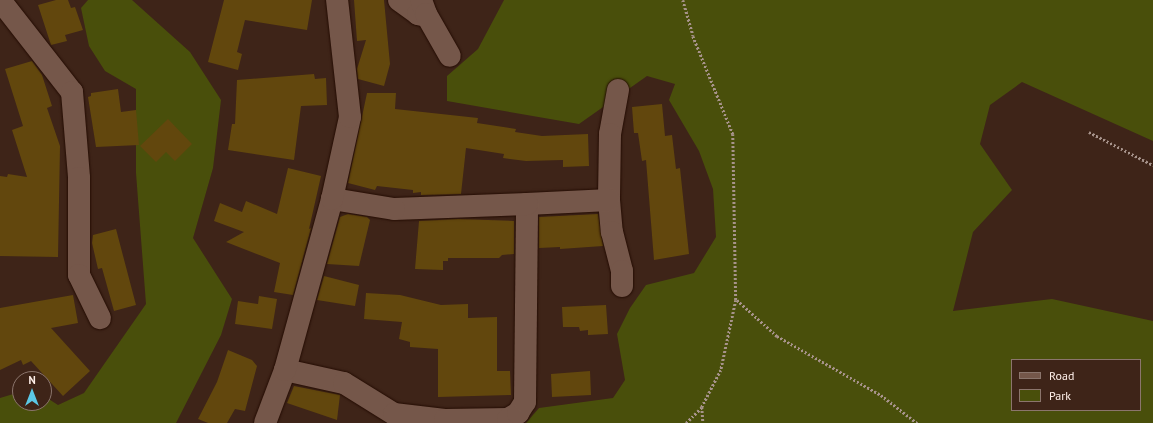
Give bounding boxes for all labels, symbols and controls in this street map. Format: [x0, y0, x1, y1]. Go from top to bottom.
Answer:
legend [1011, 359, 1141, 411]
text: Road [1049, 368, 1074, 383]
north arrow [12, 371, 52, 411]
text: N [28, 373, 36, 387]
text: Park [1049, 388, 1071, 403]

